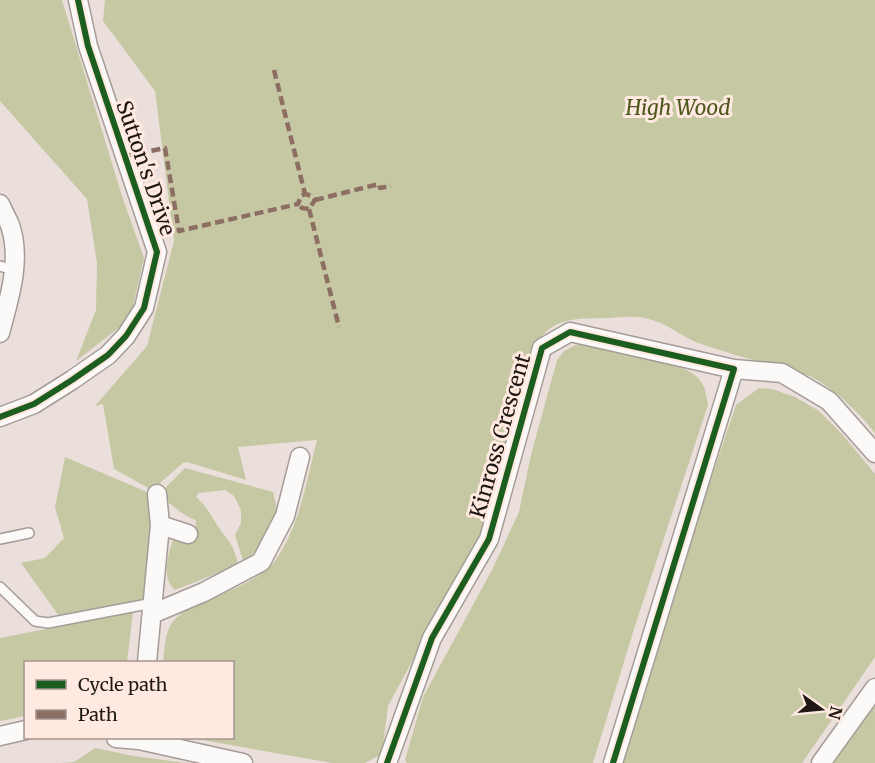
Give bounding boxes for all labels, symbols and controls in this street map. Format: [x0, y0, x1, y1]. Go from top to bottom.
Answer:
park label: High Wood [624, 94, 731, 121]
street label: Sutton's Drive [110, 97, 182, 239]
street label: Kinross Crescent [464, 351, 536, 521]
legend [24, 661, 234, 739]
text: Cycle path [78, 673, 168, 696]
north arrow [791, 679, 851, 739]
text: Path [78, 703, 118, 726]
text: N [824, 704, 847, 722]

